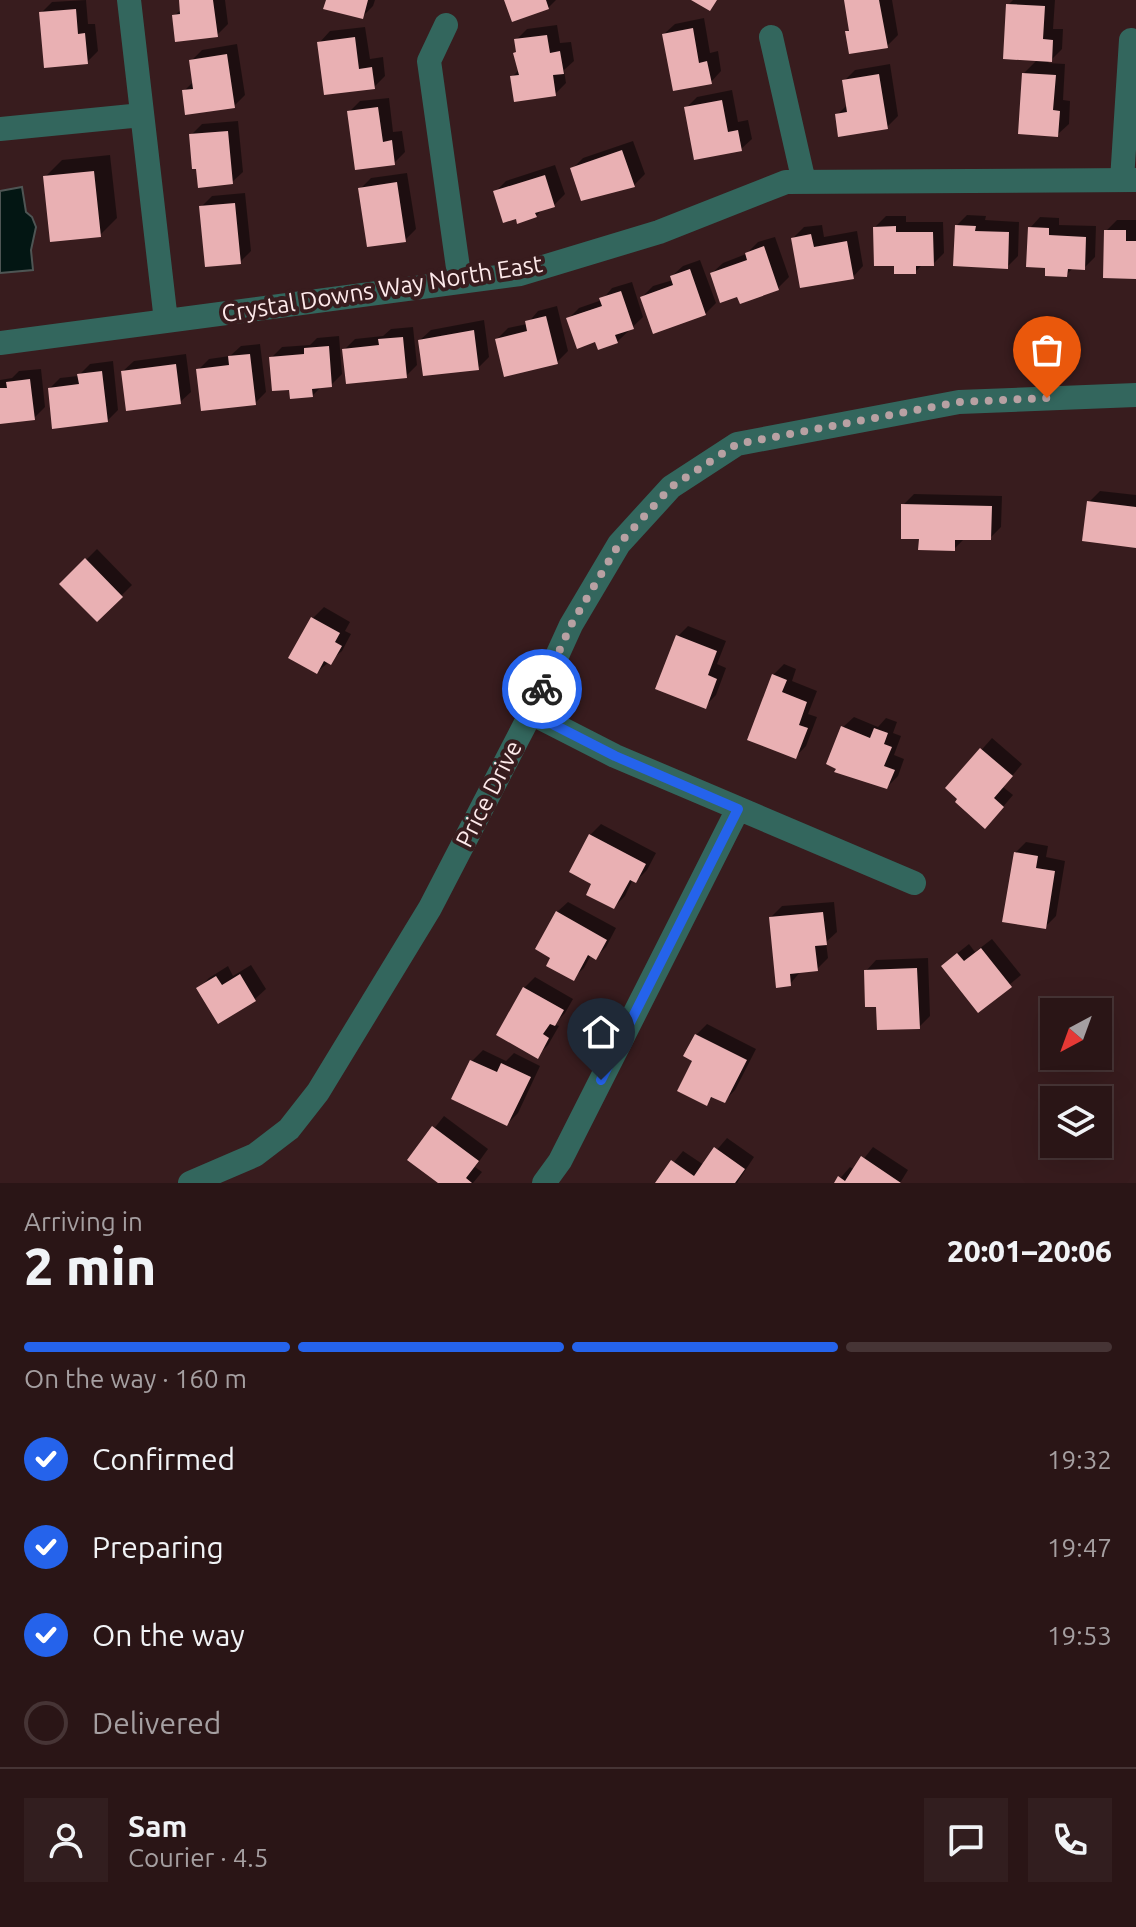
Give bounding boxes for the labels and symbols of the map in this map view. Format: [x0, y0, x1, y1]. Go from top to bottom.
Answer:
street label: Crystal Downs Way North East [219, 250, 545, 327]
pin [1013, 316, 1081, 398]
courier [502, 649, 582, 729]
street label: Price Drive [450, 736, 527, 852]
pin [567, 998, 635, 1080]
north arrow [1040, 998, 1112, 1070]

